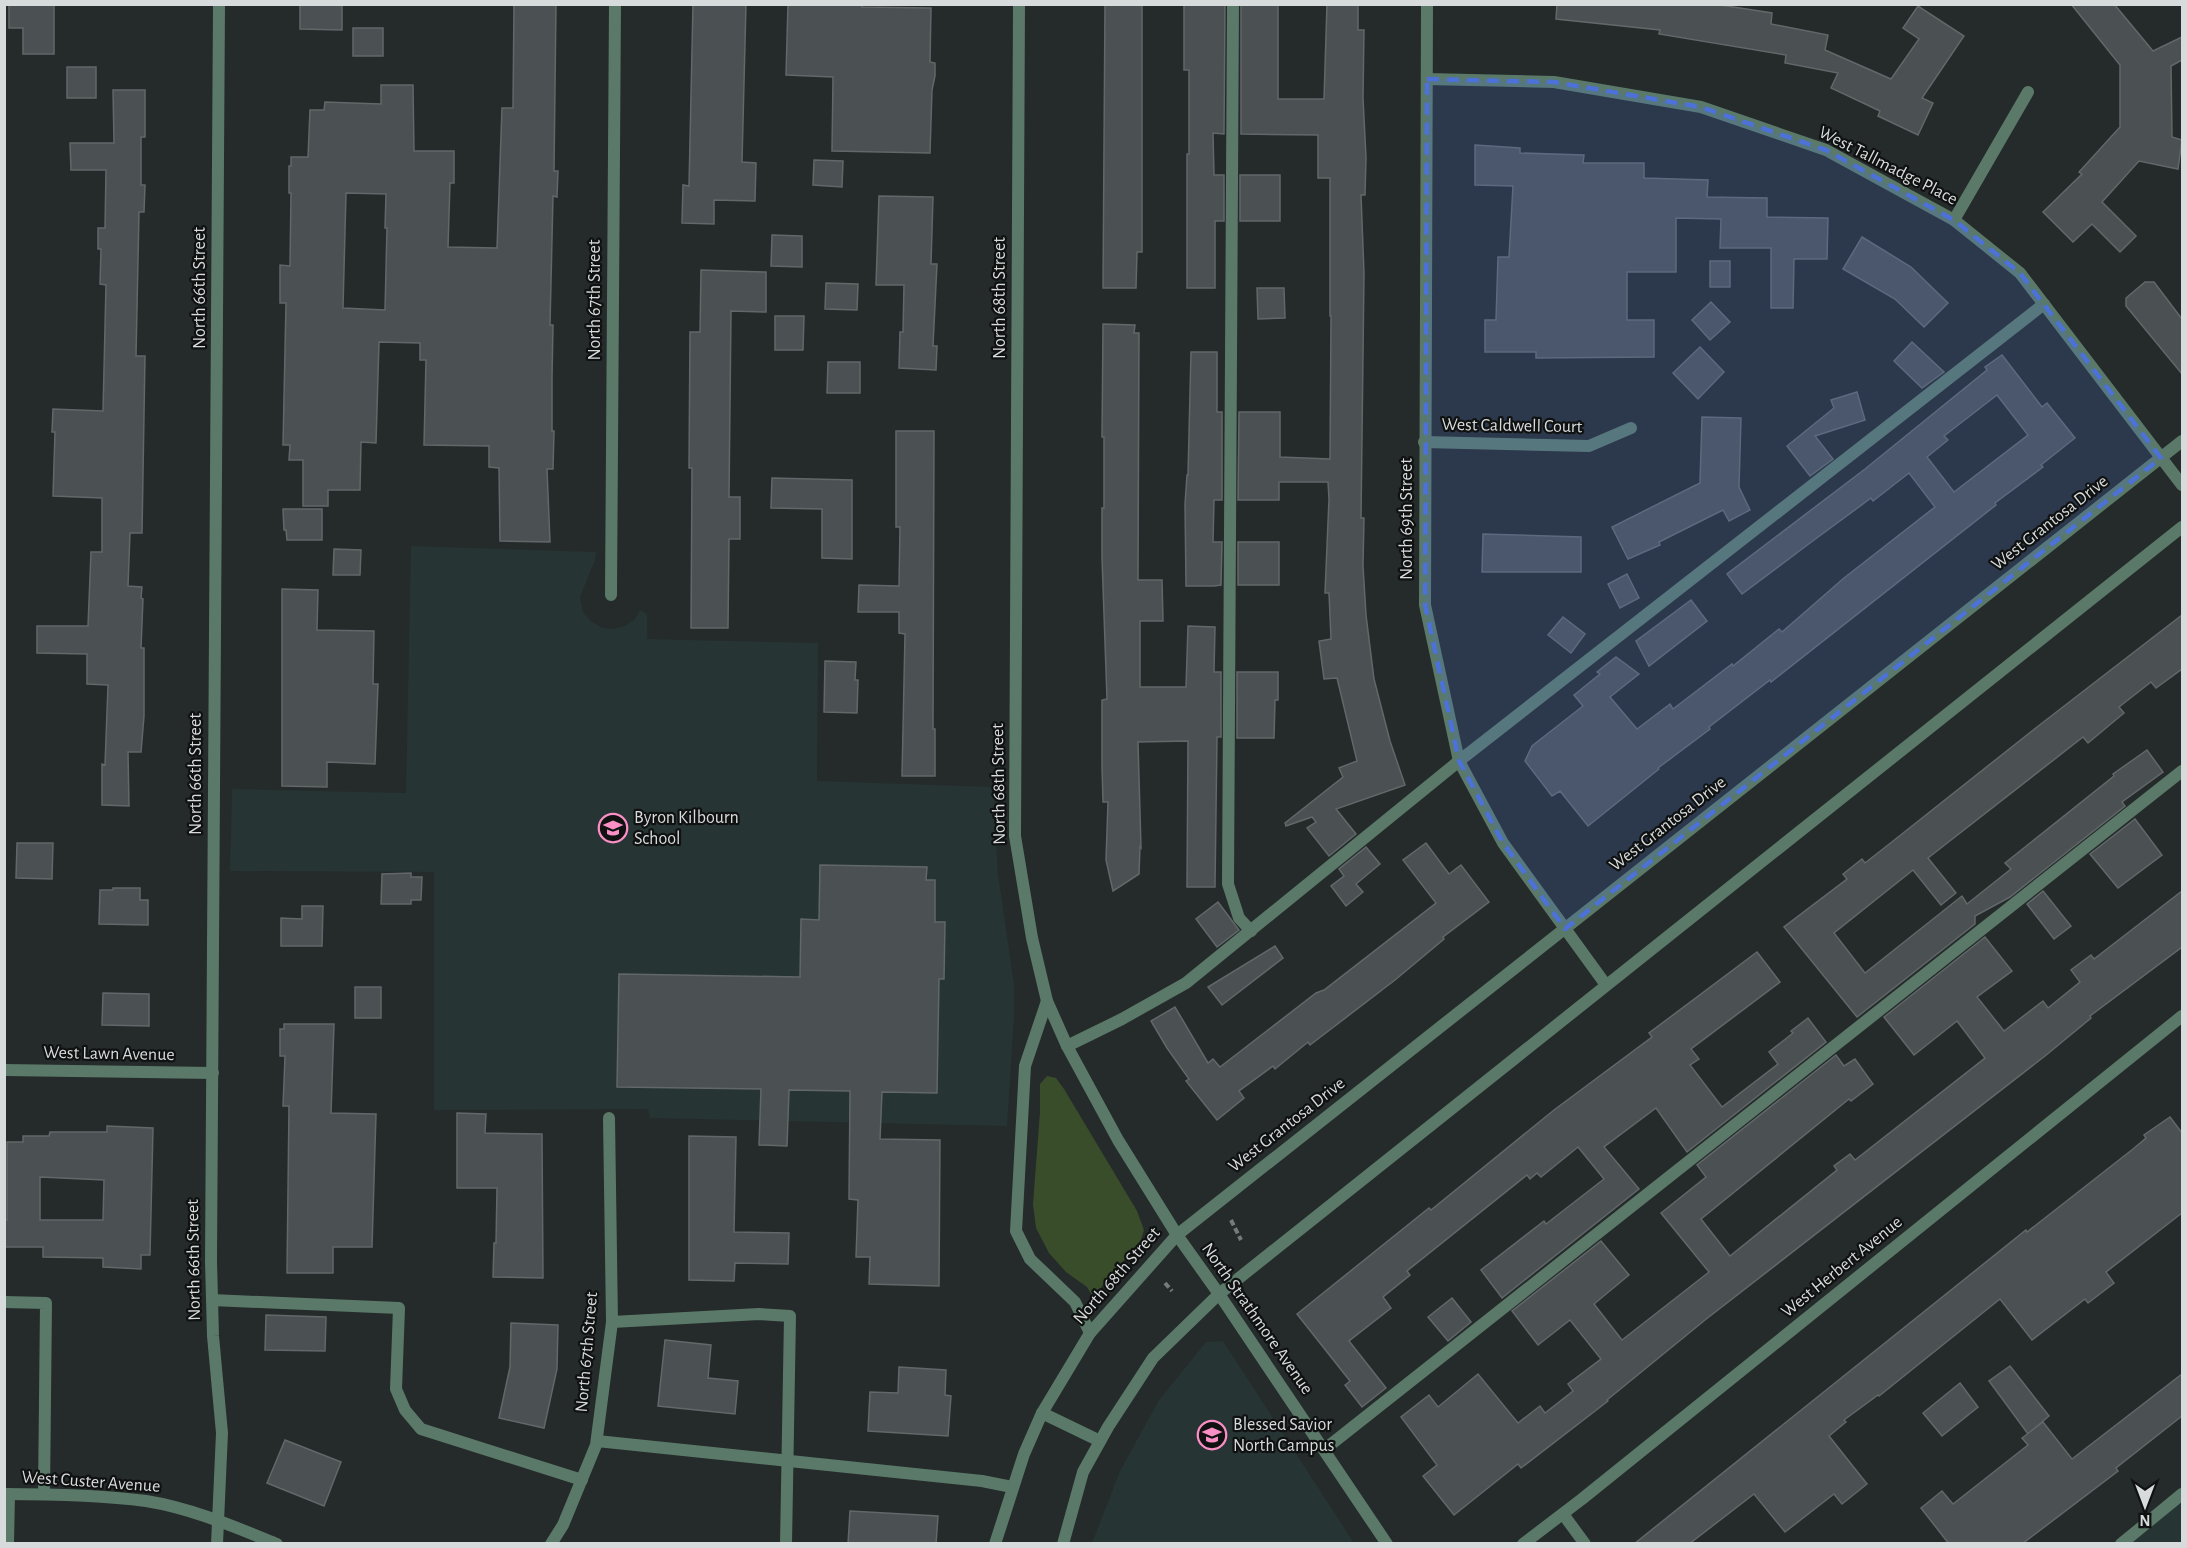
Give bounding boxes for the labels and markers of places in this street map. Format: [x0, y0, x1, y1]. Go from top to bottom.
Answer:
place label: Byron Kilbourn School [634, 809, 739, 848]
school or university icon: Byron Kilbourn School [597, 812, 629, 844]
place label: Blessed Savior North Campus [1233, 1416, 1334, 1455]
school or university icon: Blessed Savior North Campus [1196, 1419, 1228, 1451]

